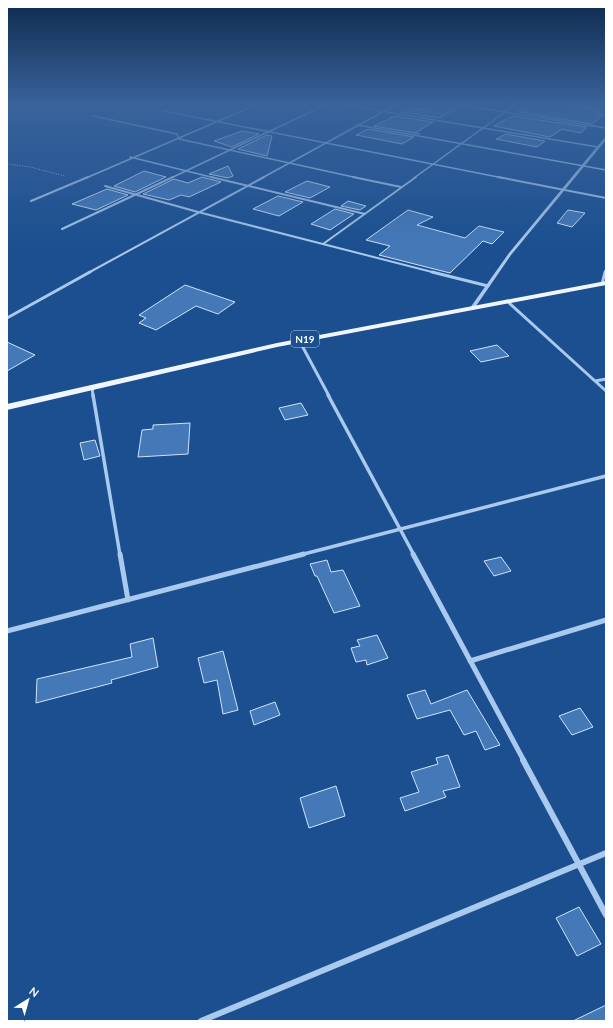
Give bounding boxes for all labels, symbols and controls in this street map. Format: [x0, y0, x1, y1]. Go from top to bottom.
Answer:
road number: N19 [291, 331, 319, 347]
north arrow [8, 980, 48, 1020]
text: N [27, 984, 42, 999]

